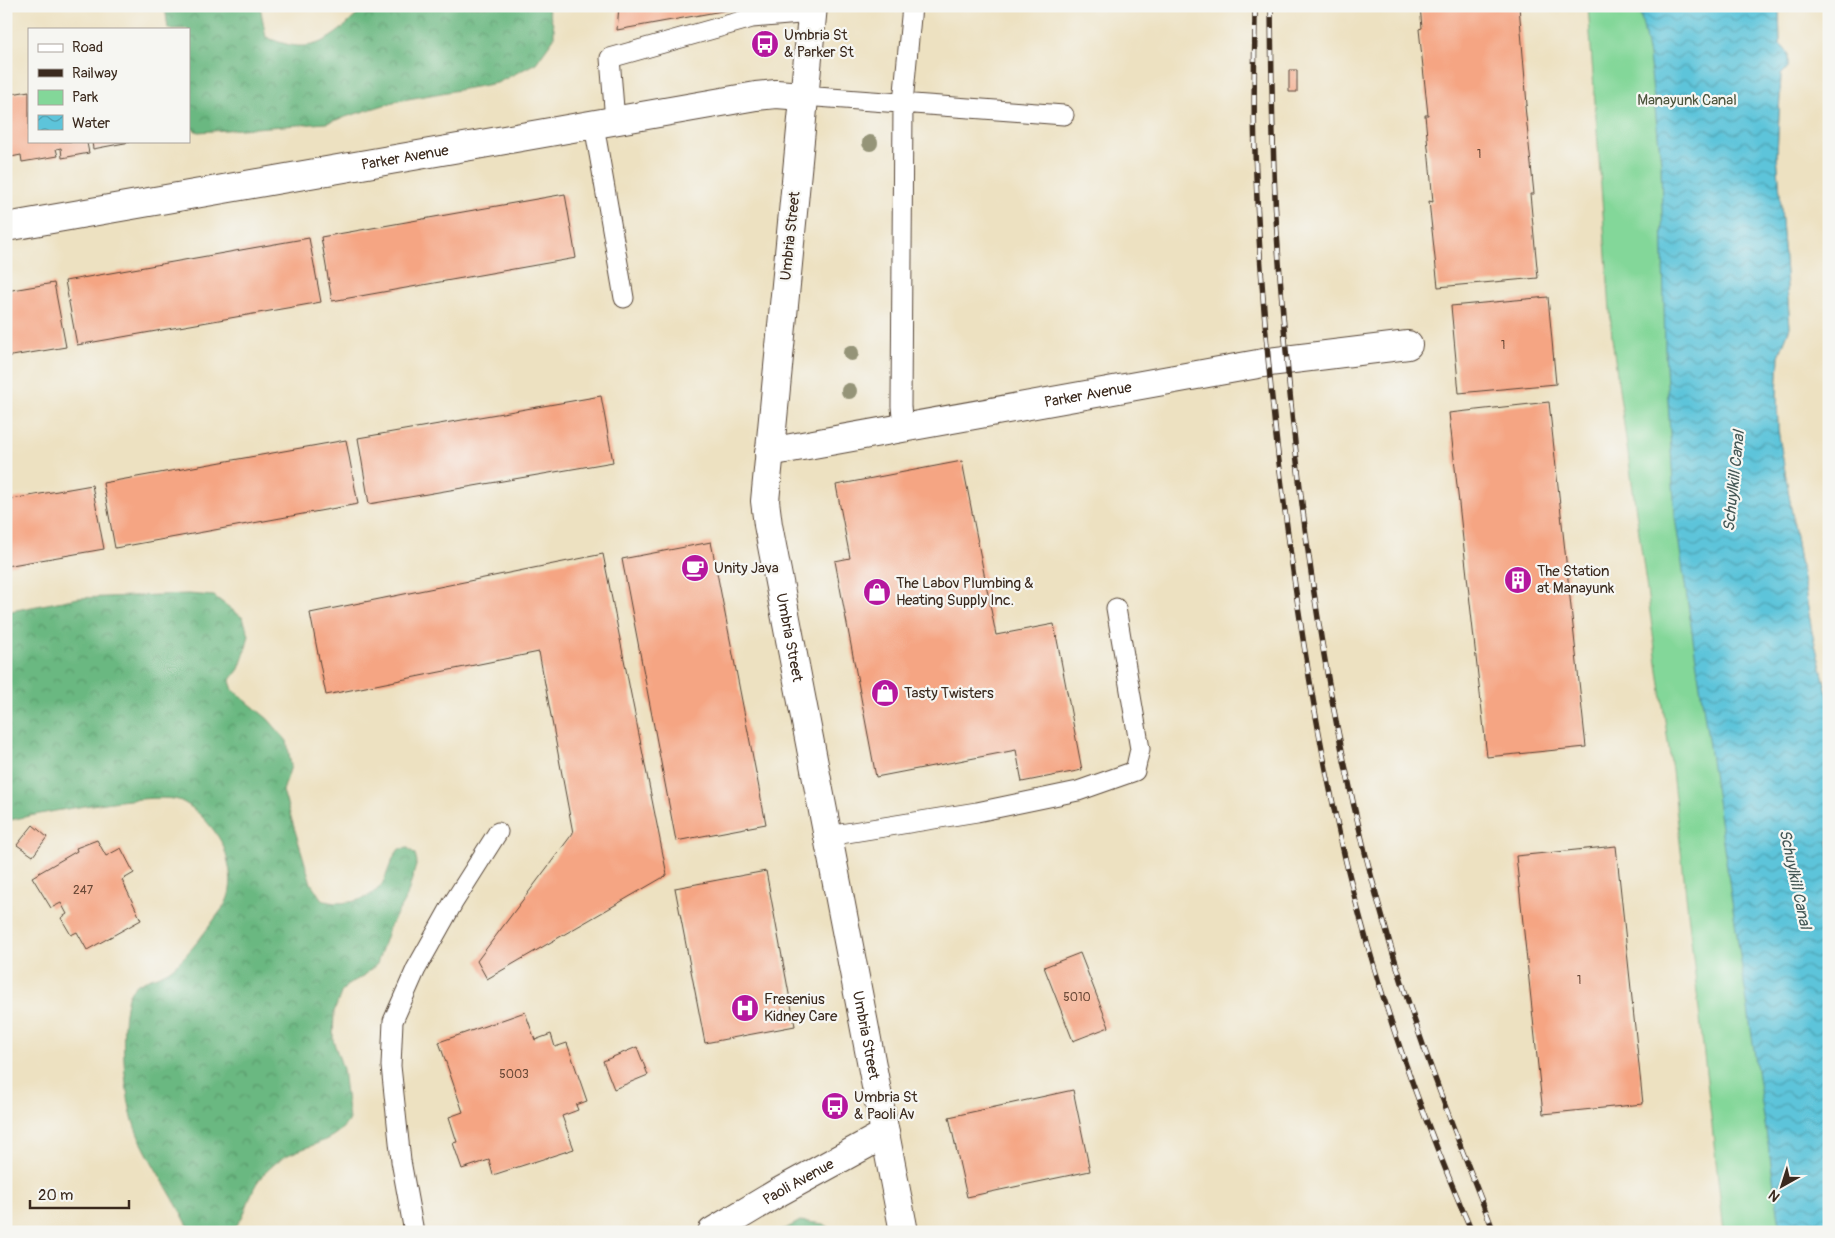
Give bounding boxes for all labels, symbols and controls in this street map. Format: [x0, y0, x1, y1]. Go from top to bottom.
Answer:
place label: Umbria St & Parker St [784, 26, 855, 62]
legend [28, 28, 190, 142]
bus stop icon: Umbria St & Parker St [750, 29, 780, 59]
text: Road [72, 38, 103, 57]
text: Railway [72, 64, 118, 83]
text: Park [72, 88, 99, 107]
park label: Manayunk Canal [1637, 91, 1737, 110]
text: Water [72, 114, 111, 133]
street label: Parker Avenue [360, 141, 451, 175]
house number: 1 [1477, 147, 1481, 162]
street label: Umbria Street [776, 190, 805, 282]
house number: 1 [1501, 338, 1505, 353]
street label: Parker Avenue [1043, 378, 1134, 412]
water label: Schuylkill Canal [1719, 427, 1749, 533]
cafe icon: Unity Java [680, 553, 710, 583]
place label: Unity Java [714, 559, 779, 578]
place label: The Station at Manayunk [1537, 562, 1615, 598]
building icon: The Station at Manayunk [1503, 565, 1533, 595]
place label: The Labov Plumbing & Heating Supply Inc. [896, 574, 1034, 610]
shop icon: The Labov Plumbing & Heating Supply Inc. [862, 577, 892, 607]
street label: Umbria Street [771, 592, 807, 684]
shop icon: Tasty Twisters [870, 678, 900, 708]
place label: Tasty Twisters [904, 684, 994, 703]
water label: Schuylkill Canal [1775, 828, 1816, 933]
house number: 247 [73, 883, 94, 898]
house number: 1 [1577, 973, 1581, 988]
street label: Umbria Street [848, 989, 884, 1082]
place label: Fresenius Kidney Care [764, 990, 838, 1026]
house number: 5010 [1063, 990, 1091, 1005]
hospital icon: Fresenius Kidney Care [730, 993, 760, 1023]
house number: 5003 [499, 1067, 529, 1082]
place label: Umbria St & Paoli Av [854, 1088, 919, 1124]
bus stop icon: Umbria St & Paoli Av [820, 1091, 850, 1121]
street label: Paoli Avenue [760, 1154, 838, 1209]
north arrow [1758, 1160, 1808, 1210]
scale bar [30, 1178, 129, 1210]
text: 20 m [38, 1186, 73, 1205]
text: N [1765, 1186, 1783, 1205]

